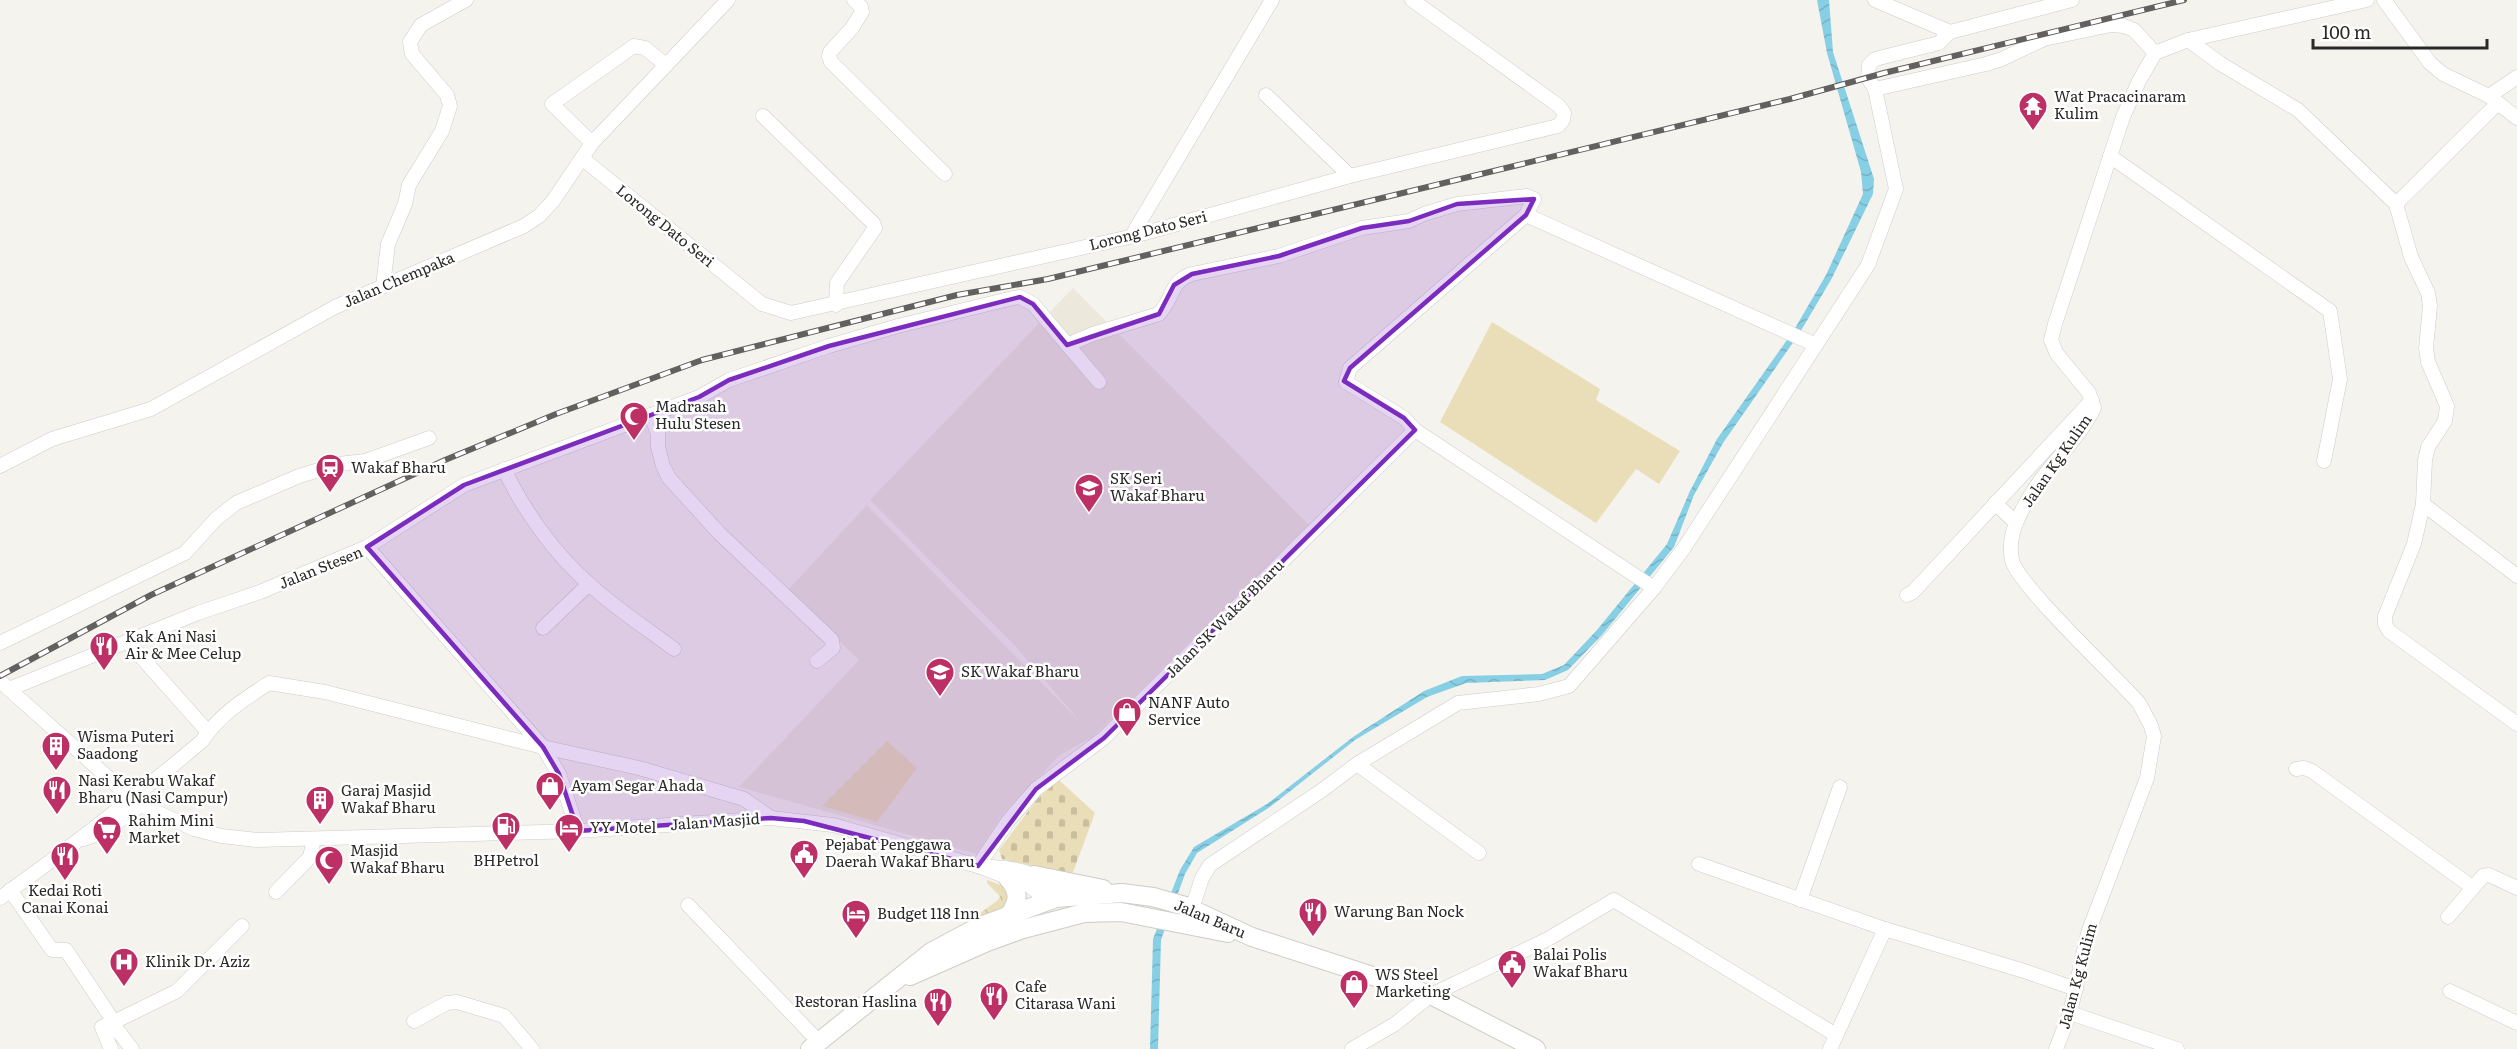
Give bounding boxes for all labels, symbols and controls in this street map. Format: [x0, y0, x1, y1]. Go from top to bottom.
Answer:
scale bar [2313, 12, 2487, 50]
text: 100 m [2322, 18, 2371, 45]
place label: Wat Pracacinaram Kulim [2054, 84, 2187, 124]
temple icon: Wat Pracacinaram Kulim [2017, 90, 2049, 132]
street label: Lorong Dato Seri [612, 178, 720, 272]
street label: Lorong Dato Seri [1086, 204, 1209, 255]
street label: Jalan Chempaka [339, 245, 458, 312]
place label: Madrasah Hulu Stesen [655, 394, 741, 434]
mosque icon: Madrasah Hulu Stesen [618, 400, 650, 442]
street label: Jalan Kg Kulim [2015, 408, 2097, 511]
station icon: Wakaf Bharu [314, 452, 346, 494]
place label: Wakaf Bharu [351, 455, 446, 478]
place label: SK Seri Wakaf Bharu [1110, 466, 1205, 506]
school or university icon: SK Seri Wakaf Bharu [1073, 472, 1105, 514]
street label: Jalan Stesen [275, 539, 366, 594]
street label: Jalan SK Wakaf Bharu [1159, 553, 1289, 683]
place label: Kak Ani Nasi Air & Mee Celup [125, 624, 241, 664]
restaurant icon: Kak Ani Nasi Air & Mee Celup [88, 630, 120, 672]
school or university icon: SK Wakaf Bharu [924, 656, 956, 698]
place label: SK Wakaf Bharu [961, 659, 1079, 682]
place label: NANF Auto Service [1148, 690, 1230, 730]
shop icon: NANF Auto Service [1111, 696, 1143, 738]
place label: Wisma Puteri Saadong [77, 724, 174, 764]
building icon: Wisma Puteri Saadong [40, 730, 72, 772]
place label: Nasi Kerabu Wakaf Bharu (Nasi Campur) [78, 768, 228, 808]
shop icon: Ayam Segar Ahada [534, 770, 566, 812]
place label: Ayam Segar Ahada [571, 773, 705, 796]
restaurant icon: Nasi Kerabu Wakaf Bharu (Nasi Campur) [41, 774, 73, 816]
place label: Garaj Masjid Wakaf Bharu [341, 778, 436, 818]
building icon: Garaj Masjid Wakaf Bharu [304, 784, 336, 826]
street label: Jalan Masjid [669, 806, 761, 835]
place label: Rahim Mini Market [128, 808, 214, 848]
fuel station icon: BHPetrol [490, 810, 522, 852]
hotel icon: YY Motel [553, 812, 585, 854]
supermarket icon: Rahim Mini Market [91, 814, 123, 856]
place label: YY Motel [590, 815, 656, 838]
place label: Pejabat Penggawa Daerah Wakaf Bharu [825, 832, 975, 872]
place label: Masjid Wakaf Bharu [350, 838, 445, 878]
public building icon: Pejabat Penggawa Daerah Wakaf Bharu [788, 838, 820, 880]
restaurant icon: Kedai Roti Canai Konai [49, 840, 81, 882]
mosque icon: Masjid Wakaf Bharu [313, 844, 345, 886]
place label: BHPetrol [473, 848, 539, 871]
place label: Kedai Roti Canai Konai [22, 878, 108, 918]
street label: Jalan Baru [1171, 892, 1251, 943]
restaurant icon: Warung Ban Nock [1297, 896, 1329, 938]
hotel icon: Budget 118 Inn [840, 898, 872, 940]
place label: Warung Ban Nock [1334, 899, 1465, 922]
place label: Budget 118 Inn [877, 901, 980, 924]
street label: Jalan Kg Kulim [2051, 920, 2102, 1031]
place label: Balai Polis Wakaf Bharu [1533, 942, 1628, 982]
hospital icon: Klinik Dr. Aziz [108, 946, 140, 988]
public building icon: Balai Polis Wakaf Bharu [1496, 948, 1528, 990]
place label: Klinik Dr. Aziz [145, 949, 250, 972]
place label: WS Steel Marketing [1375, 962, 1451, 1002]
shop icon: WS Steel Marketing [1338, 968, 1370, 1010]
place label: Cafe Citarasa Wani [1015, 974, 1116, 1014]
restaurant icon: Cafe Citarasa Wani [978, 980, 1010, 1022]
restaurant icon: Restoran Haslina [922, 986, 954, 1028]
place label: Restoran Haslina [794, 989, 918, 1012]

